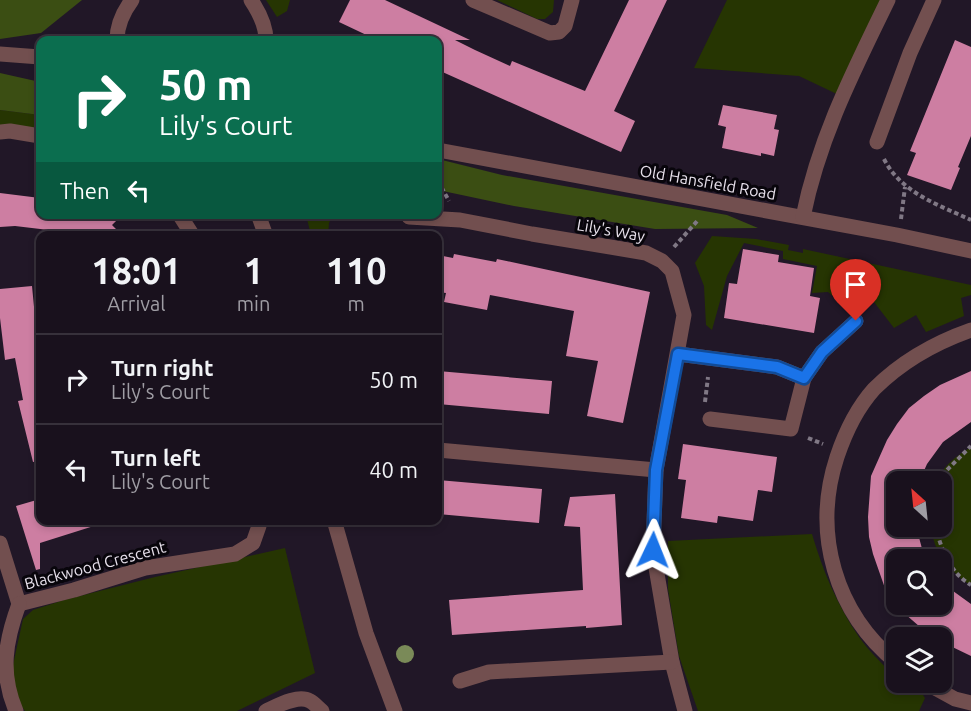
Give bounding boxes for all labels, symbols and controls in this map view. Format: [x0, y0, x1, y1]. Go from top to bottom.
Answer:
icon: right [60, 60, 138, 138]
text: 50 m [159, 61, 253, 108]
text: Lily's Court [159, 110, 292, 140]
street label: Old Hansfield Road [638, 161, 778, 203]
icon: left [122, 174, 155, 207]
text: Then [60, 178, 110, 203]
street label: Lily's Way [576, 215, 647, 245]
text: 18:01 [91, 250, 181, 291]
text: 1 [243, 250, 264, 291]
text: 110 [326, 250, 387, 291]
pin [830, 259, 881, 321]
icon: arrive [839, 268, 872, 301]
text: Arrival [107, 292, 166, 315]
text: min [237, 292, 270, 315]
text: m [348, 292, 365, 315]
text: Turn right [111, 355, 213, 380]
icon: right [60, 363, 93, 396]
text: 50 m [369, 367, 418, 392]
text: Lily's Court [111, 380, 210, 403]
text: Turn left [111, 445, 201, 470]
icon: left [60, 453, 93, 486]
text: 40 m [369, 457, 418, 482]
text: Lily's Court [111, 470, 210, 493]
north arrow [886, 471, 952, 537]
map controls [886, 471, 952, 693]
position arrow [621, 518, 685, 582]
street label: Blackwood Crescent [22, 537, 168, 593]
button: search [886, 549, 952, 615]
button: layers [886, 627, 952, 693]

